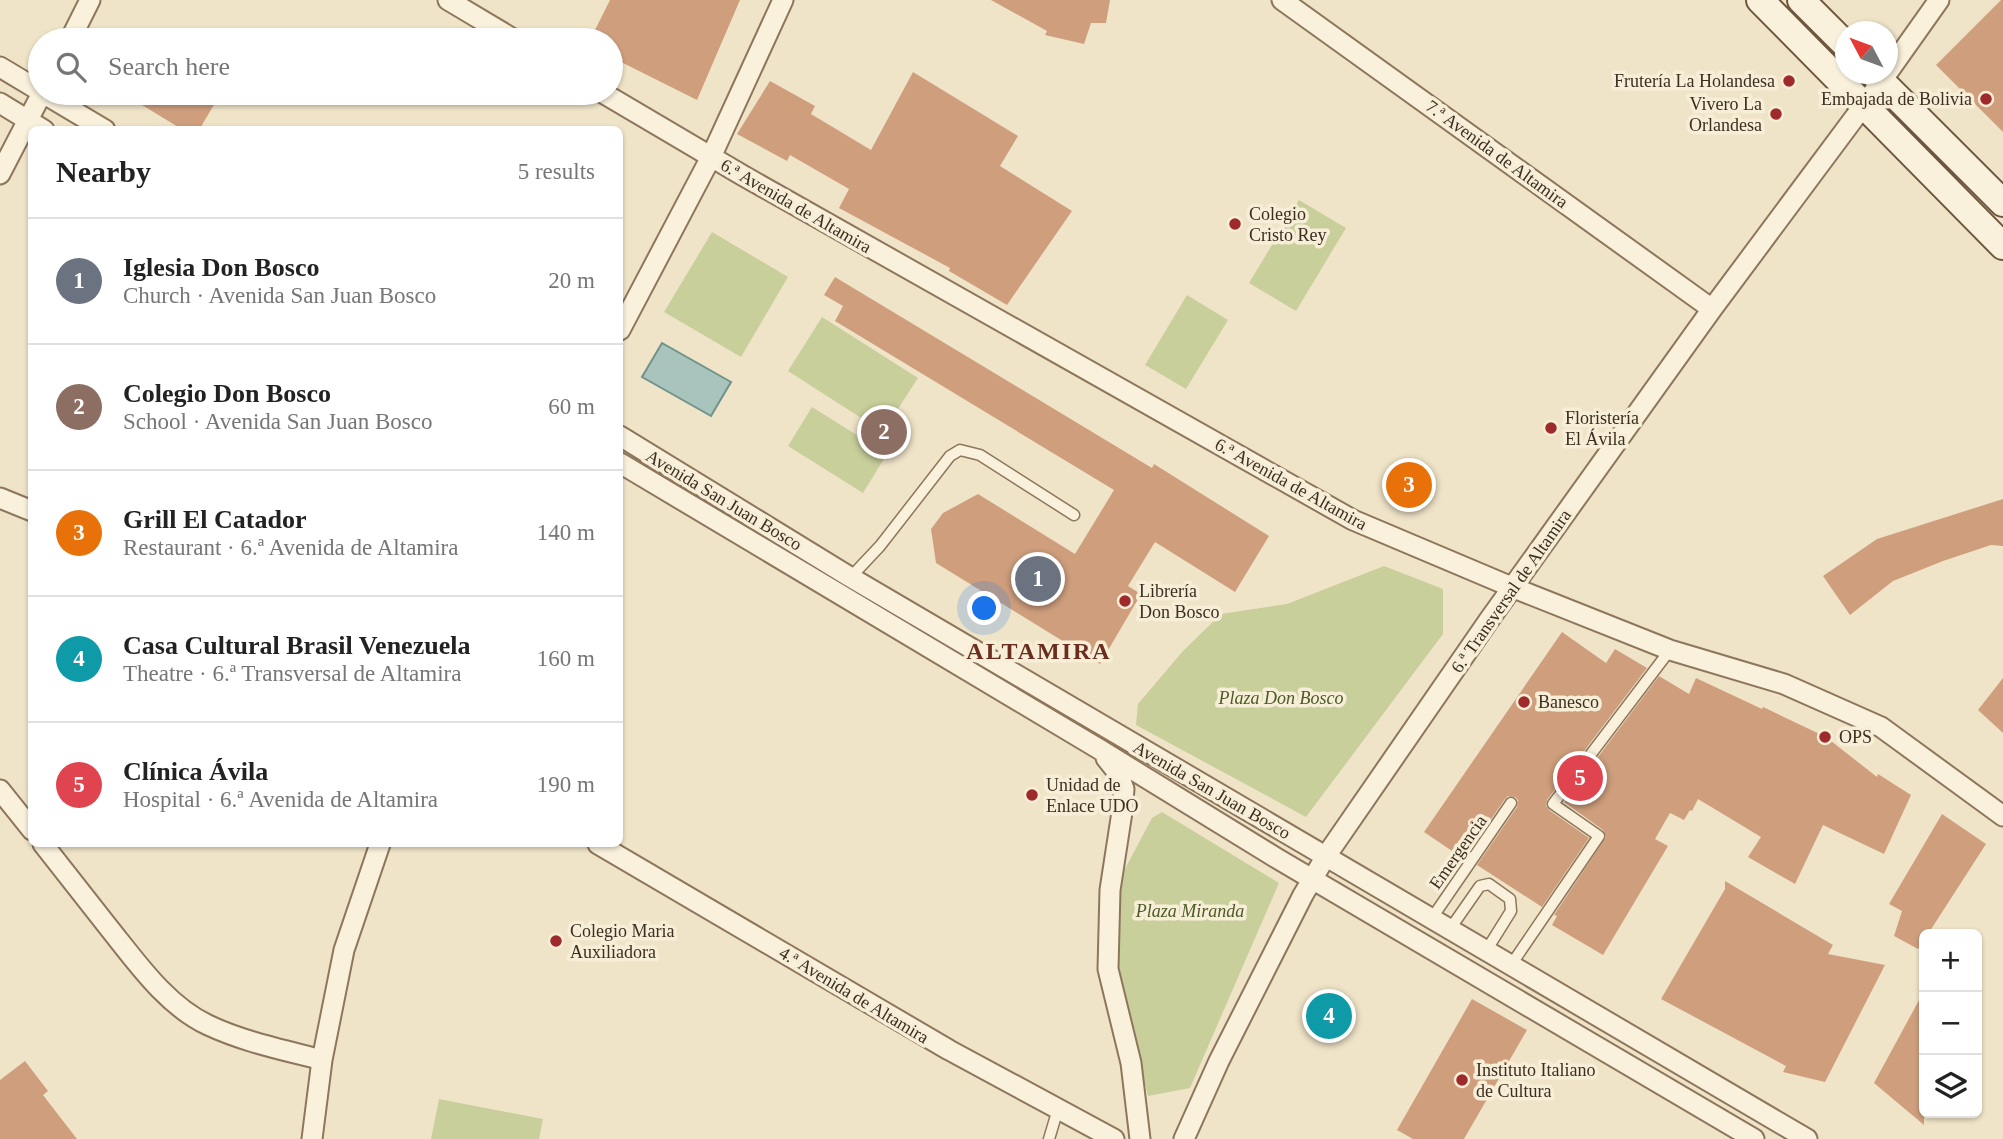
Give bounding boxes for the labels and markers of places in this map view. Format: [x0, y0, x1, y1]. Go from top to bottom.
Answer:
place label: Frutería La Holandesa [1614, 71, 1775, 91]
marker: Frutería La Holandesa [1781, 73, 1797, 89]
place label: Embajada de Bolivia [1821, 89, 1972, 109]
marker: Embajada de Bolivia [1978, 91, 1994, 107]
place label: Vivero La Orlandesa [1689, 94, 1762, 135]
marker: Vivero La Orlandesa [1768, 106, 1784, 122]
place label: Colegio Cristo Rey [1249, 204, 1327, 245]
marker: Colegio Cristo Rey [1227, 216, 1243, 232]
pin: 2 [861, 406, 907, 458]
place label: Floristería El Ávila [1565, 408, 1639, 449]
marker: Floristería El Ávila [1543, 420, 1559, 436]
pin: 3 [1386, 459, 1432, 511]
pin: 1 [1015, 553, 1061, 605]
place label: Librería Don Bosco [1139, 581, 1220, 622]
marker: Librería Don Bosco [1117, 593, 1133, 609]
place label: Banesco [1538, 692, 1599, 712]
marker: Banesco [1516, 694, 1532, 710]
place label: OPS [1839, 727, 1872, 747]
marker: OPS [1817, 729, 1833, 745]
pin: 5 [1557, 752, 1603, 804]
place label: Unidad de Enlace UDO [1046, 775, 1138, 816]
marker: Unidad de Enlace UDO [1024, 787, 1040, 803]
place label: Colegio Maria Auxiliadora [570, 921, 674, 962]
marker: Colegio Maria Auxiliadora [548, 933, 564, 949]
pin: 4 [1306, 990, 1352, 1042]
place label: Instituto Italiano de Cultura [1476, 1060, 1595, 1101]
marker: Instituto Italiano de Cultura [1454, 1072, 1470, 1088]

